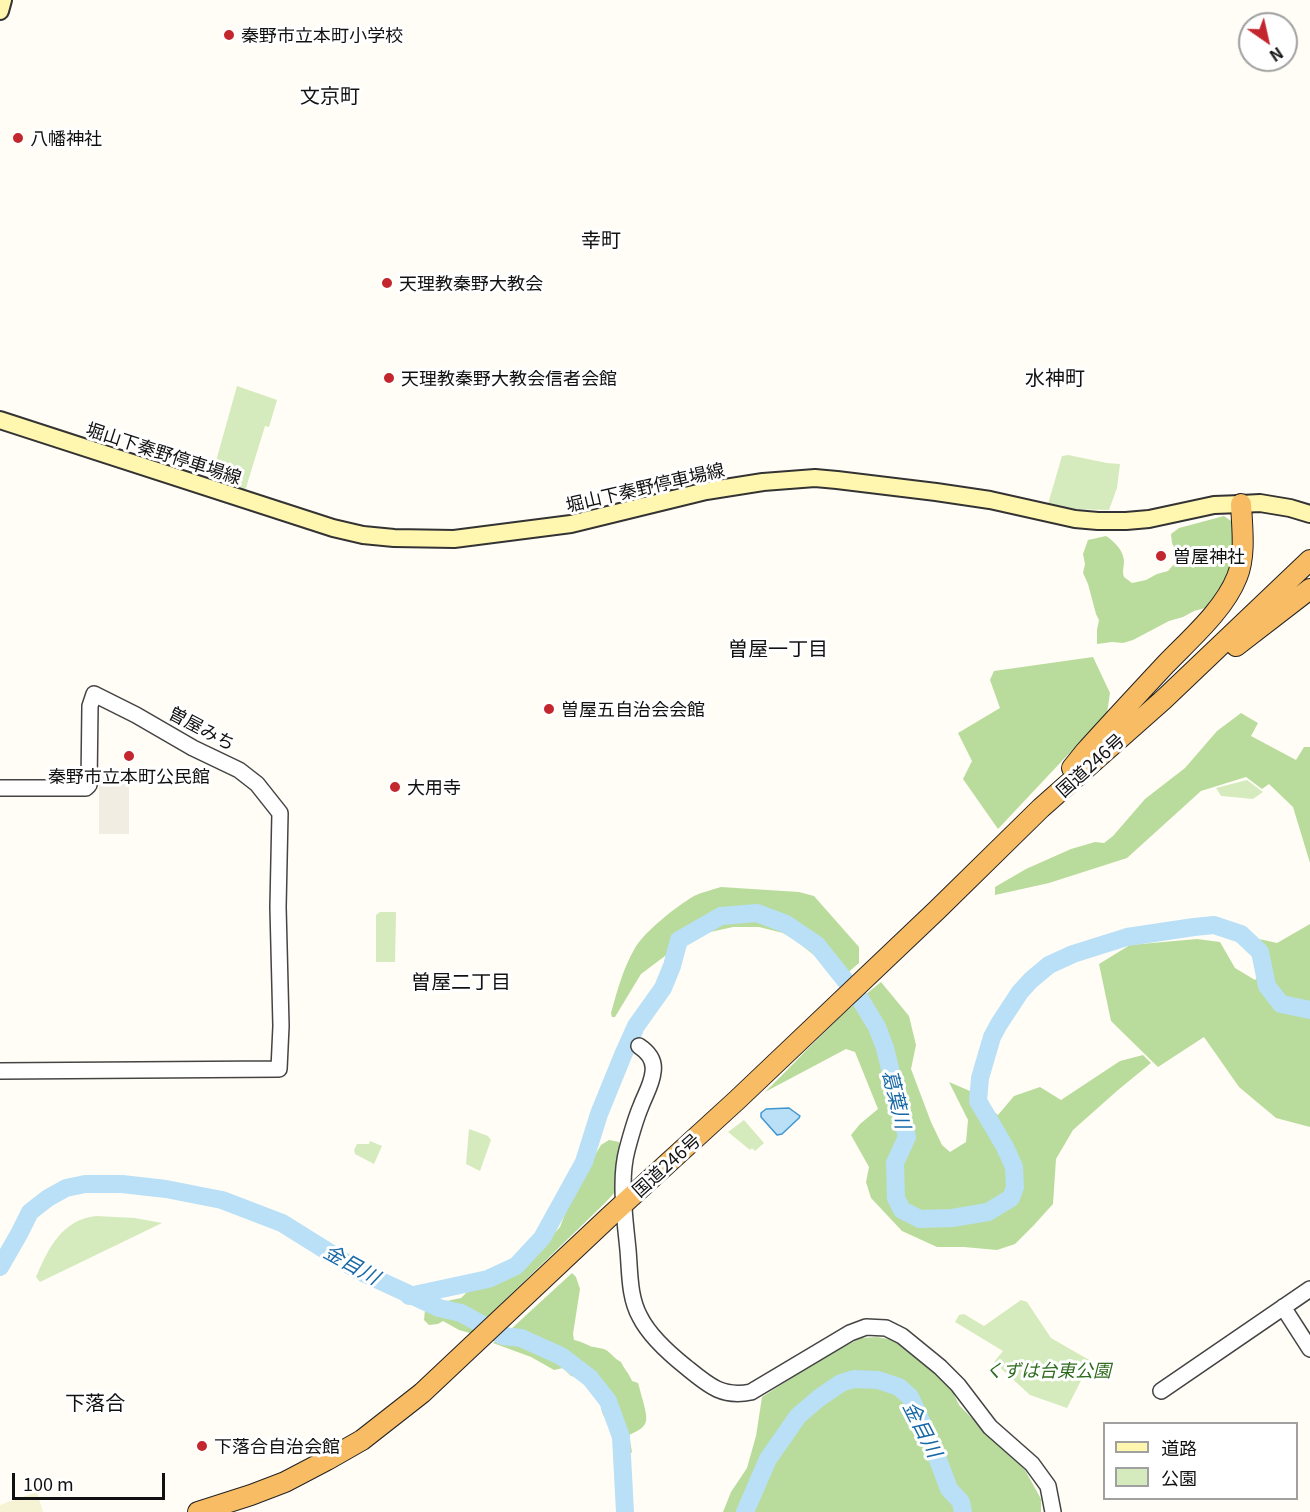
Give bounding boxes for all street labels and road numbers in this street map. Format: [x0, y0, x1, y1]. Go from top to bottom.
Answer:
street label: 堀山下秦野停車場線 [84, 418, 244, 488]
street label: 堀山下秦野停車場線 [564, 458, 726, 516]
street label: 曽屋みち [165, 702, 239, 754]
street label: 国道246号 [1052, 729, 1128, 801]
street label: 国道246号 [628, 1129, 704, 1201]

